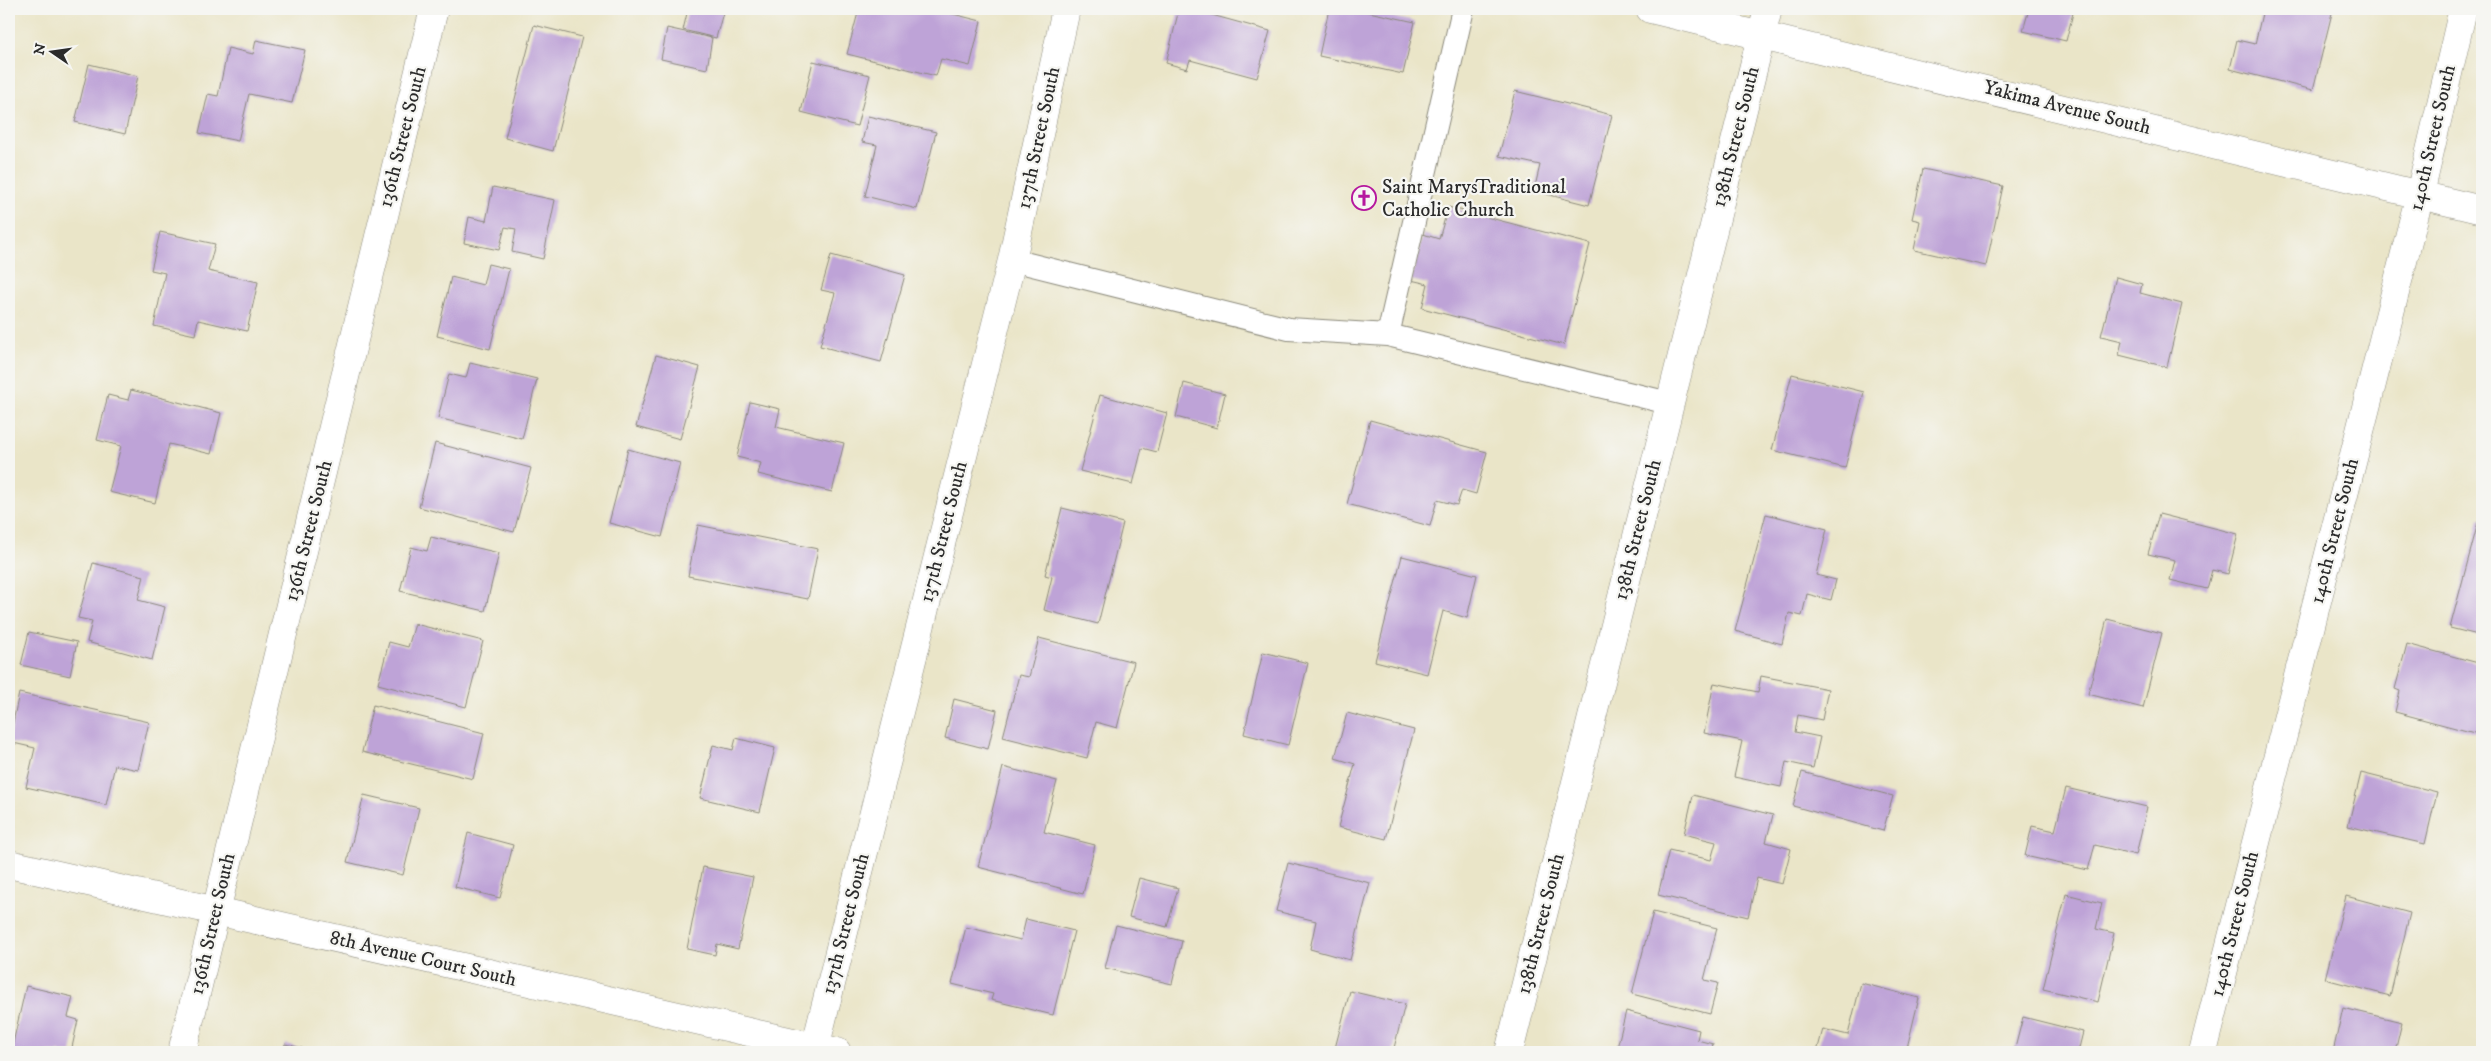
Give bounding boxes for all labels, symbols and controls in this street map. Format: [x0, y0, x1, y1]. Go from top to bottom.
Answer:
north arrow [28, 28, 78, 78]
text: N [30, 41, 50, 57]
street label: 140th Street South [2404, 62, 2462, 213]
street label: 136th Street South [373, 63, 433, 210]
street label: 138th Street South [1706, 63, 1766, 210]
street label: 137th Street South [1012, 64, 1066, 211]
street label: Yakima Avenue South [1981, 75, 2154, 141]
place label: Saint MarysTraditional Catholic Church [1382, 175, 1566, 223]
church icon: Saint MarysTraditional Catholic Church [1351, 185, 1377, 211]
street label: 140th Street South [2305, 455, 2365, 606]
street label: 138th Street South [1608, 456, 1668, 603]
street label: 136th Street South [279, 457, 339, 604]
street label: 137th Street South [914, 458, 974, 605]
street label: 140th Street South [2205, 848, 2265, 999]
street label: 136th Street South [185, 850, 242, 997]
street label: 137th Street South [816, 850, 876, 997]
street label: 138th Street South [1511, 850, 1571, 997]
street label: 8th Avenue Court South [327, 925, 519, 993]

